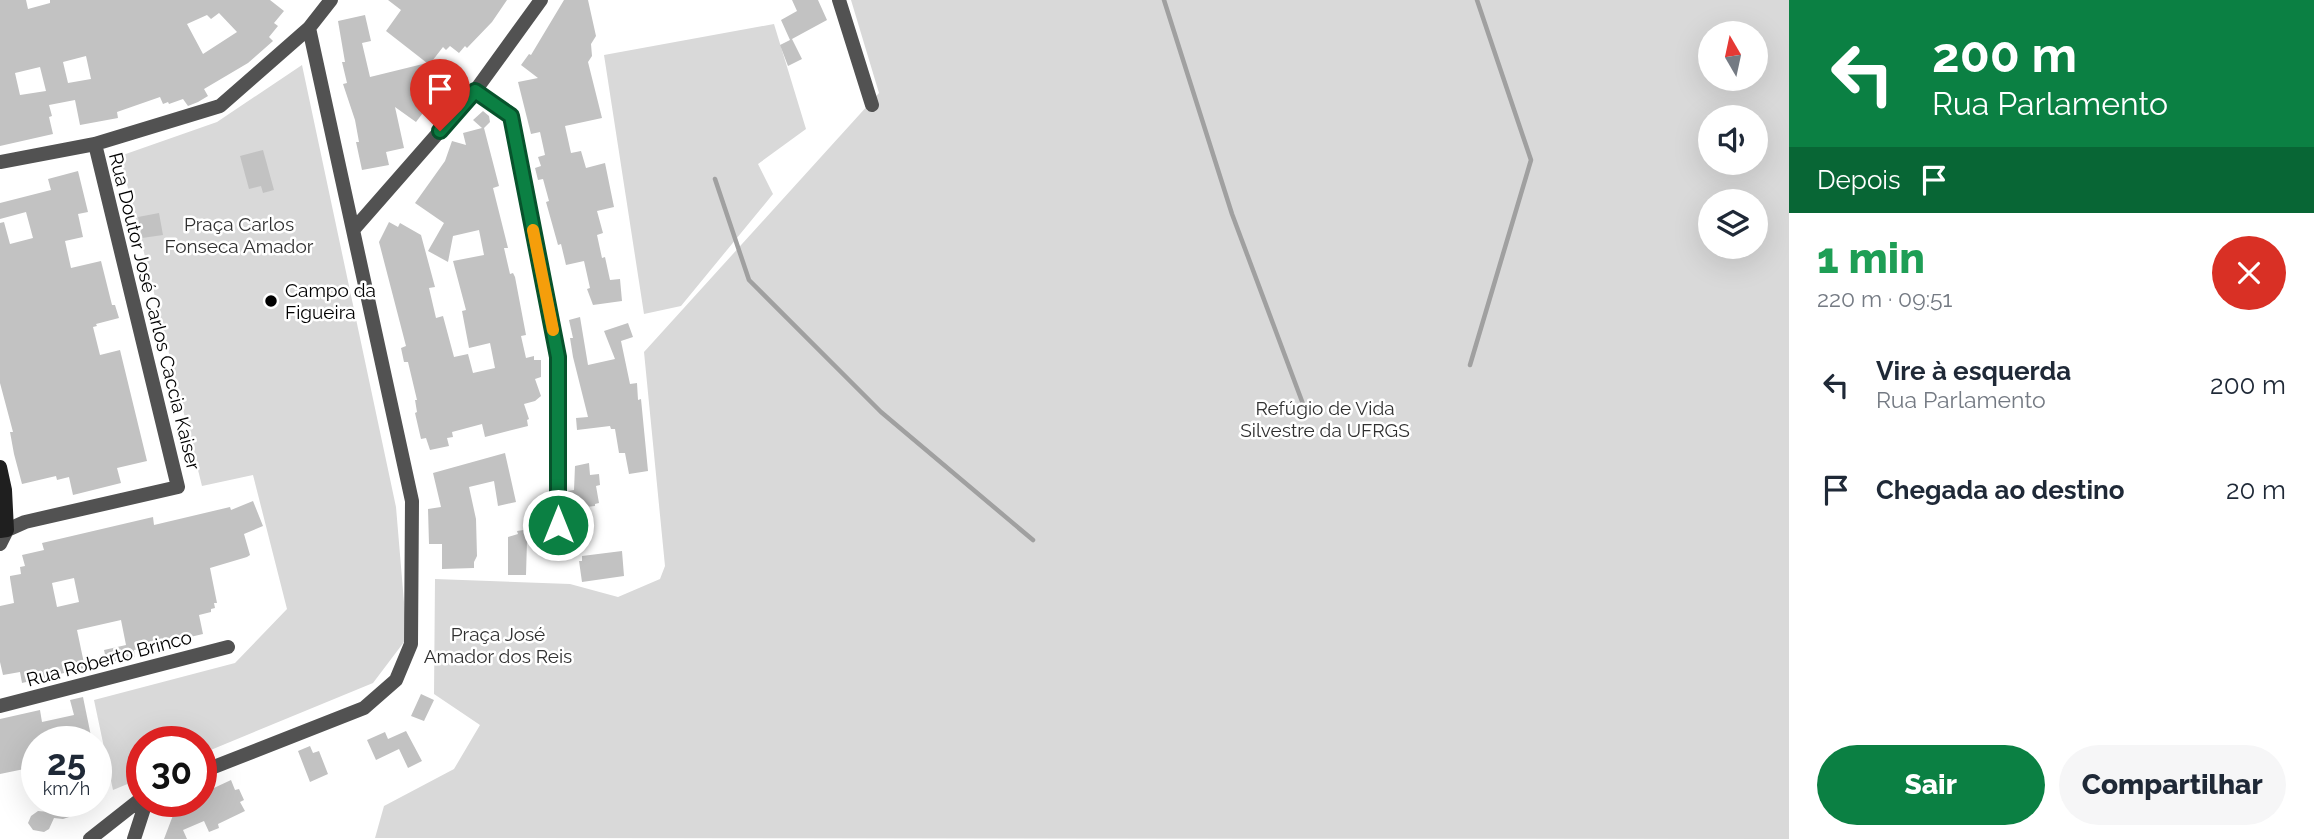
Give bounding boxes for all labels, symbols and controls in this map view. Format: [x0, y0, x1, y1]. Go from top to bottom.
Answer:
north arrow [1698, 21, 1768, 91]
map controls [1698, 21, 1768, 259]
text: 200 m [1932, 26, 2077, 83]
icon: left [1817, 28, 1908, 119]
pin [410, 59, 470, 131]
icon: arrive [421, 70, 459, 108]
text: Rua Parlamento [1932, 85, 2168, 122]
button: sound [1698, 105, 1768, 175]
street label: Rua Doutor José Carlos Caccia Kaiser [105, 150, 205, 472]
icon: arrive [1915, 161, 1953, 199]
text: Depois [1817, 165, 1901, 195]
button: layers [1698, 189, 1768, 259]
park label: Praça Carlos Fonseca Amador [165, 213, 314, 257]
text: 1 min [1817, 234, 1925, 283]
button: close [2212, 236, 2286, 310]
place label: Campo da Figueira [285, 279, 376, 323]
text: 220 m · 09:51 [1817, 285, 1952, 312]
marker: Campo da Figueira [263, 293, 279, 309]
text: Vire à esquerda [1876, 356, 2071, 386]
icon: left [1817, 366, 1855, 404]
text: 200 m [2210, 370, 2286, 400]
text: Rua Parlamento [1876, 386, 2046, 413]
park label: Refúgio de Vida Silvestre da UFRGS [1240, 397, 1410, 441]
icon: arrive [1817, 471, 1855, 509]
text: Chegada ao destino [1876, 475, 2125, 505]
text: 20 m [2226, 475, 2286, 505]
position arrow [521, 488, 595, 562]
park label: Praça José Amador dos Reis [424, 623, 572, 667]
street label: Rua Roberto Brinco [24, 625, 194, 691]
speed limit sign: 30 [126, 726, 217, 817]
text: 25 [47, 742, 86, 783]
button: Sair [1817, 745, 2045, 825]
button: Compartilhar [2059, 745, 2286, 825]
text: km/h [43, 778, 90, 799]

